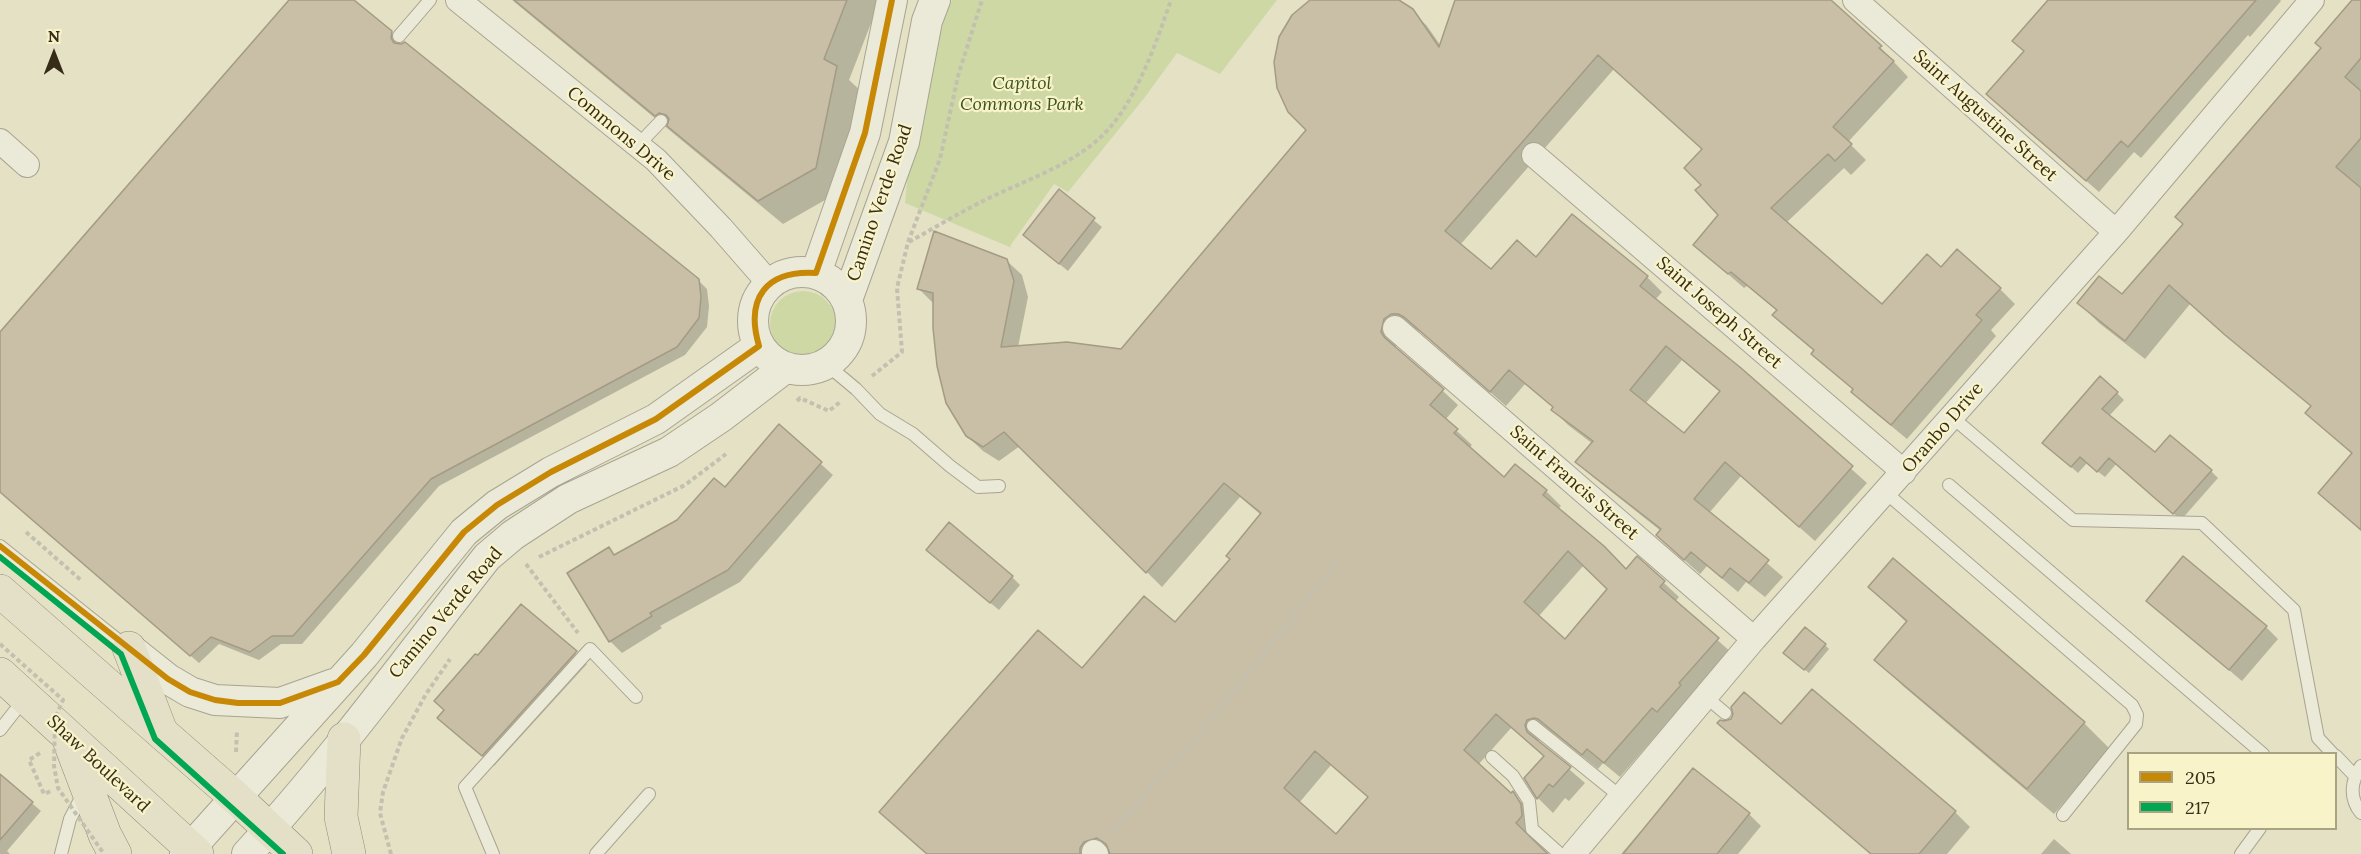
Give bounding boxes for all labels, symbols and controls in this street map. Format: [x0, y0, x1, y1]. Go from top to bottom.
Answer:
north arrow [24, 24, 84, 84]
text: N [48, 26, 60, 46]
street label: Saint Augustine Street [1908, 46, 2062, 186]
park label: Capitol Commons Park [960, 73, 1084, 116]
street label: Commons Drive [562, 82, 680, 186]
street label: Camino Verde Road [843, 122, 917, 284]
street label: Saint Joseph Street [1652, 253, 1786, 373]
street label: Oranbo Drive [1898, 378, 1988, 478]
street label: Saint Francis Street [1505, 421, 1643, 545]
street label: Camino Verde Road [385, 543, 507, 683]
street label: Shaw Boulevard [42, 711, 154, 817]
legend [2127, 752, 2337, 830]
text: 205 [2185, 766, 2216, 789]
text: 217 [2185, 796, 2210, 819]

